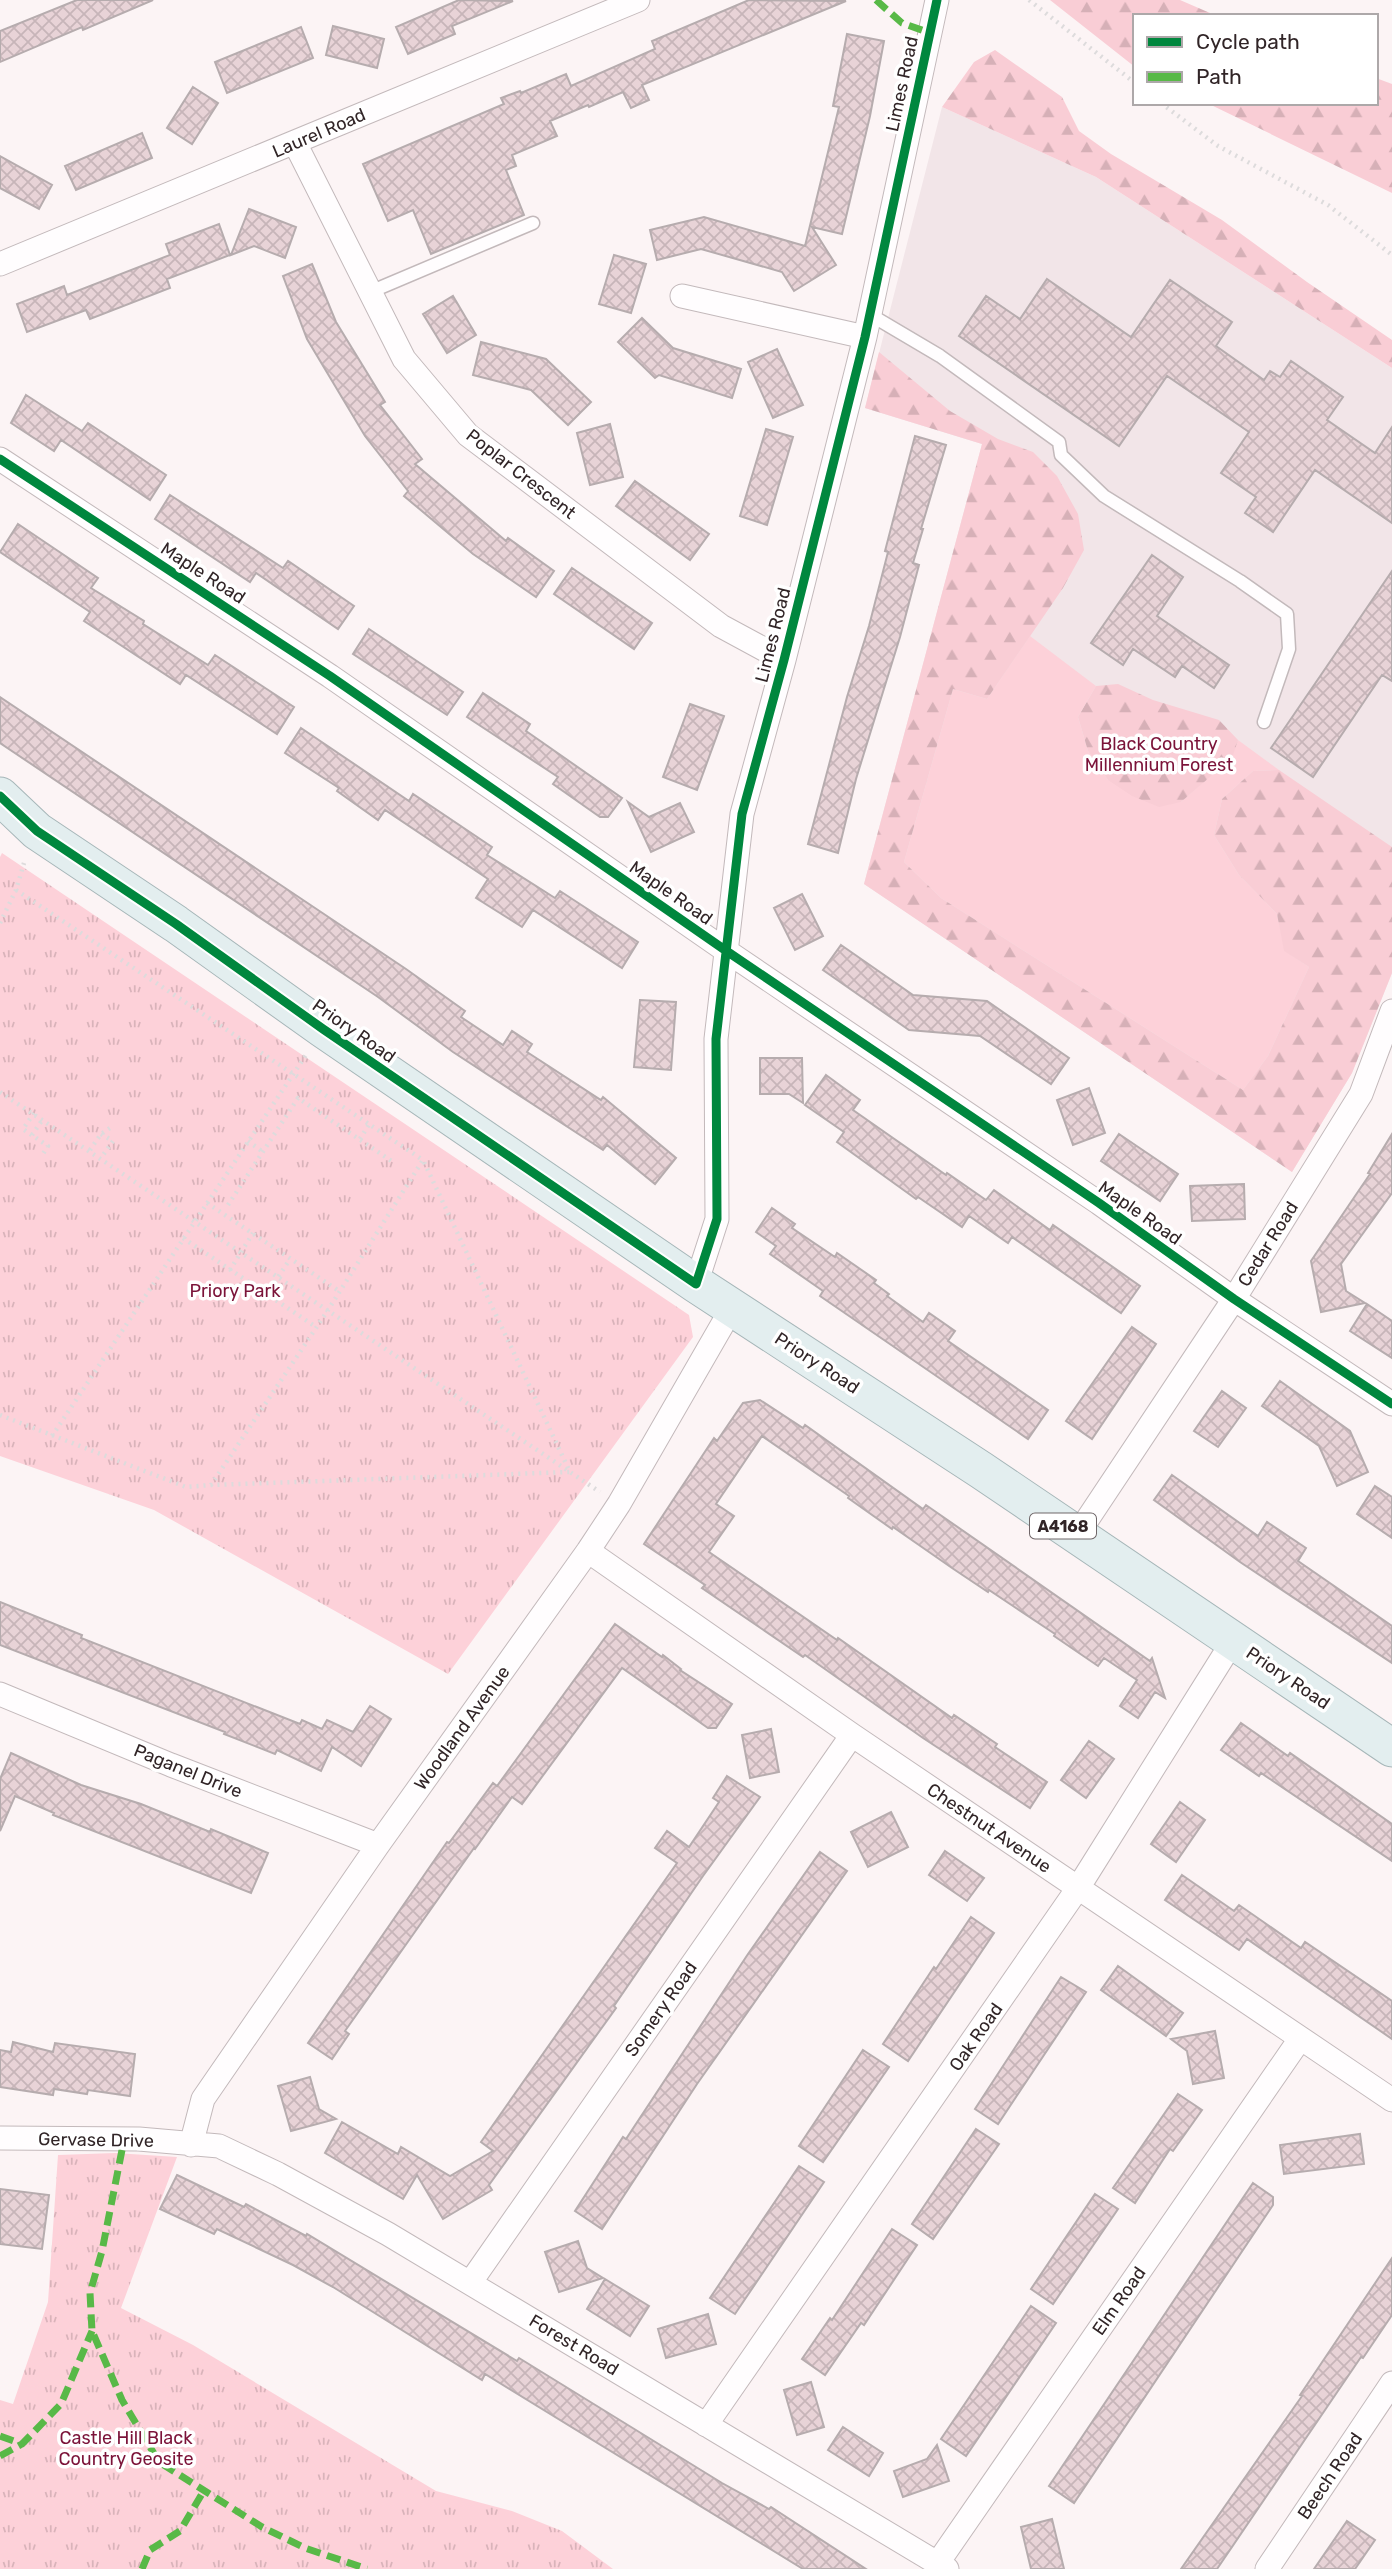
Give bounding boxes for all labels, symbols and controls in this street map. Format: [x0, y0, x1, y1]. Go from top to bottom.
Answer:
legend [1133, 14, 1378, 105]
text: Cycle path [1196, 29, 1300, 54]
street label: Limes Road [881, 34, 923, 134]
text: Path [1196, 64, 1242, 89]
street label: Laurel Road [269, 104, 369, 162]
street label: Poplar Crescent [462, 424, 580, 524]
street label: Maple Road [157, 538, 249, 608]
street label: Limes Road [751, 585, 795, 685]
park label: Black Country Millennium Forest [1085, 733, 1233, 776]
street label: Maple Road [625, 856, 717, 930]
street label: Priory Road [308, 994, 400, 1068]
street label: Maple Road [1094, 1176, 1186, 1250]
street label: Cedar Road [1233, 1197, 1303, 1291]
park label: Priory Park [189, 1280, 281, 1302]
street label: Priory Road [771, 1328, 863, 1398]
road number: A4168 [1030, 1514, 1096, 1538]
street label: Priory Road [1242, 1642, 1334, 1714]
street label: Woodland Avenue [410, 1662, 514, 1794]
street label: Paganel Drive [131, 1739, 245, 1803]
street label: Chestnut Avenue [923, 1778, 1055, 1878]
street label: Somery Road [620, 1957, 702, 2061]
street label: Oak Road [945, 1999, 1007, 2075]
street label: Gervase Drive [38, 2128, 154, 2152]
street label: Elm Road [1088, 2263, 1150, 2339]
street label: Forest Road [525, 2310, 623, 2380]
park label: Castle Hill Black Country Geosite [58, 2427, 194, 2470]
street label: Beech Road [1293, 2428, 1367, 2524]

